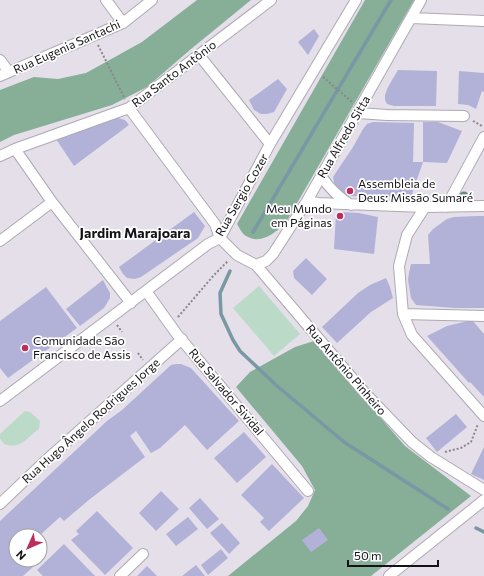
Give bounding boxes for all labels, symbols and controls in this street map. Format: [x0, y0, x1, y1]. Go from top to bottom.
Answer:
street label: Rua Eugenia Santachi [11, 16, 122, 76]
street label: Rua Santo Antônio [128, 37, 218, 109]
street label: Rua Alfredo Sitta [314, 93, 372, 180]
street label: Rua Sergio Cozer [212, 151, 271, 238]
place label: Assembleia de Deus: Missão Sumaré [358, 176, 473, 204]
marker: Assembleia de Deus: Missão Sumaré [345, 186, 355, 196]
place label: Meu Mundo em Páginas [266, 201, 332, 229]
marker: Meu Mundo em Páginas [335, 211, 345, 221]
district label: Jardim Marajoara [80, 224, 190, 241]
street label: Rua Antônio Pinheiro [304, 321, 390, 417]
place label: Comunidade São Francisco de Assis [33, 333, 131, 361]
marker: Comunidade São Francisco de Assis [20, 343, 30, 353]
street label: Rua Salvador Sividal [186, 345, 267, 438]
street label: Rua Hugo Ângelo Rodrigues Jorge [19, 355, 163, 487]
north arrow [8, 528, 48, 568]
scale bar [348, 542, 438, 568]
text: N [13, 548, 28, 563]
text: 50 m [354, 548, 382, 562]

